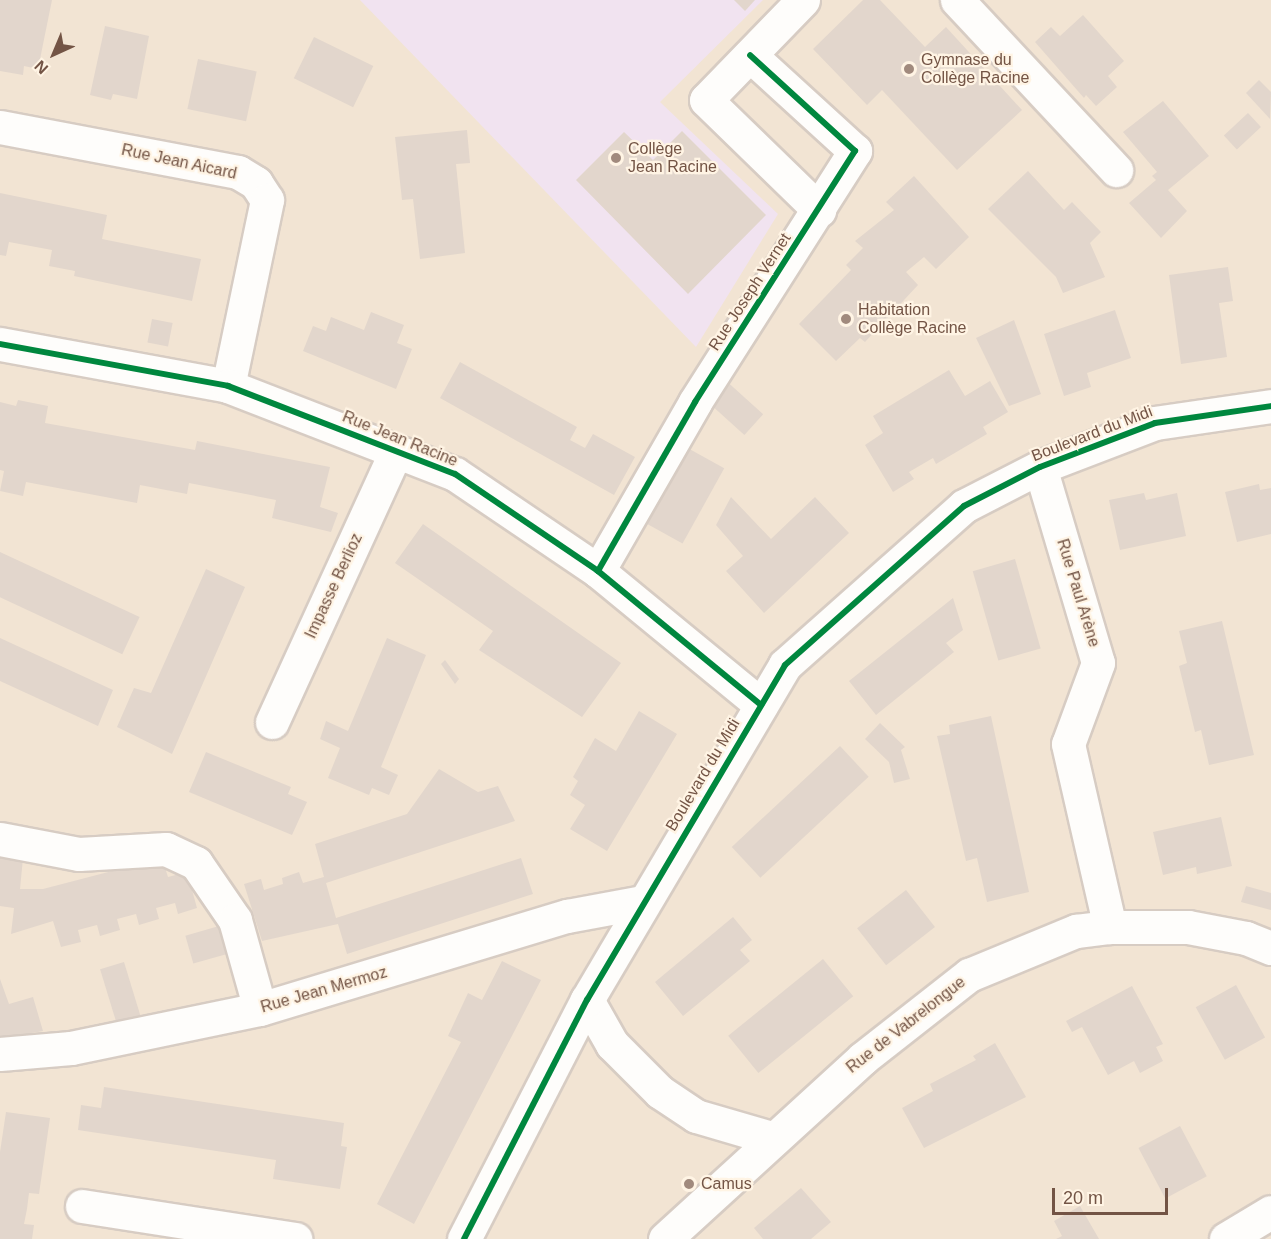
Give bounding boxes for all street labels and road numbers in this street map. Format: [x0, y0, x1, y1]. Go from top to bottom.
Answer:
street label: Rue Jean Aicard [119, 140, 239, 184]
street label: Rue Joseph Vernet [705, 230, 795, 354]
street label: Boulevard du Midi [1029, 402, 1155, 466]
street label: Rue Jean Racine [340, 407, 460, 471]
street label: Impasse Berlioz [301, 530, 367, 642]
street label: Rue Paul Arène [1052, 536, 1104, 650]
street label: Boulevard du Midi [662, 715, 744, 835]
street label: Rue Jean Mermoz [259, 963, 389, 1017]
street label: Rue de Vabrelongue [843, 973, 969, 1077]

